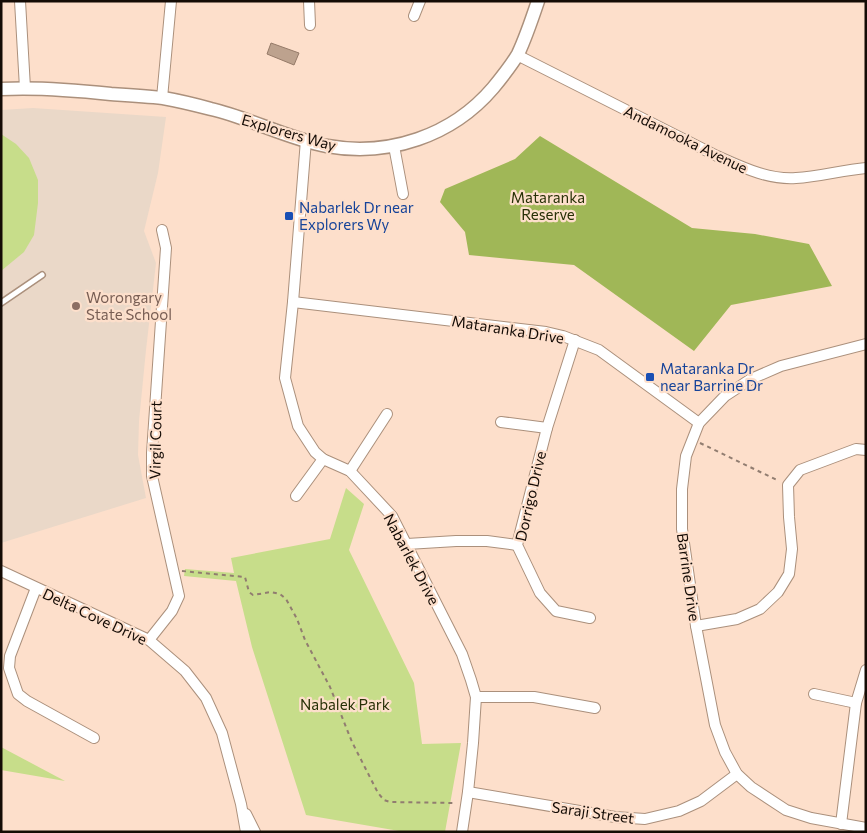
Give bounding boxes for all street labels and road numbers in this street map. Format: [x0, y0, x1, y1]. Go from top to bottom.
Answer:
street label: Andamooka Avenue [621, 101, 751, 177]
street label: Explorers Way [240, 110, 339, 154]
street label: Mataranka Drive [451, 311, 566, 347]
street label: Virgil Court [145, 401, 165, 479]
street label: Dorrigo Drive [511, 449, 549, 543]
street label: Nabarlek Drive [380, 510, 444, 608]
street label: Barrine Drive [674, 532, 704, 622]
street label: Delta Cove Drive [40, 584, 150, 648]
street label: Saraji Street [551, 797, 635, 827]

